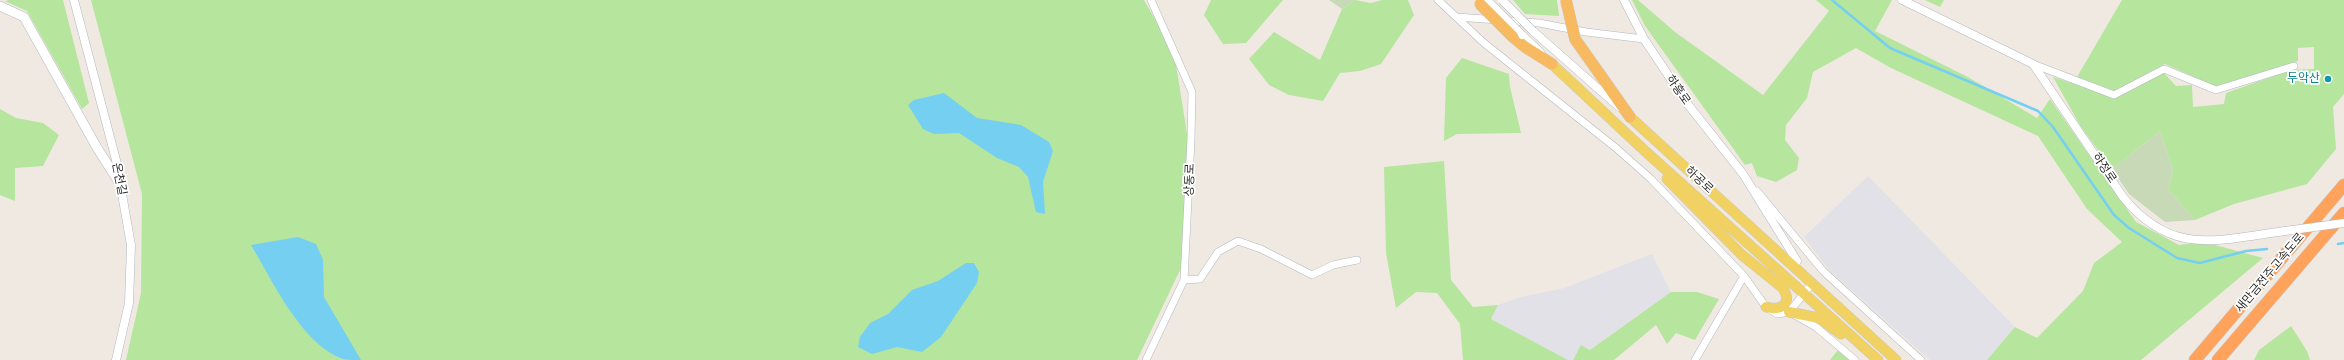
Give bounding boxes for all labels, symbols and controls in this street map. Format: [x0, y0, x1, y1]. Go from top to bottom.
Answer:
street label: 하흥로 [1663, 72, 1693, 108]
place label: 두악산 [2287, 72, 2320, 86]
marker: 두악산 [2323, 74, 2333, 84]
street label: 하정로 [2089, 150, 2119, 186]
street label: 온천길 [109, 161, 129, 197]
street label: 상동로 [1182, 163, 1198, 197]
street label: 하공로 [1682, 163, 1716, 197]
street label: 새만금전주고속도로 [2233, 230, 2307, 316]

